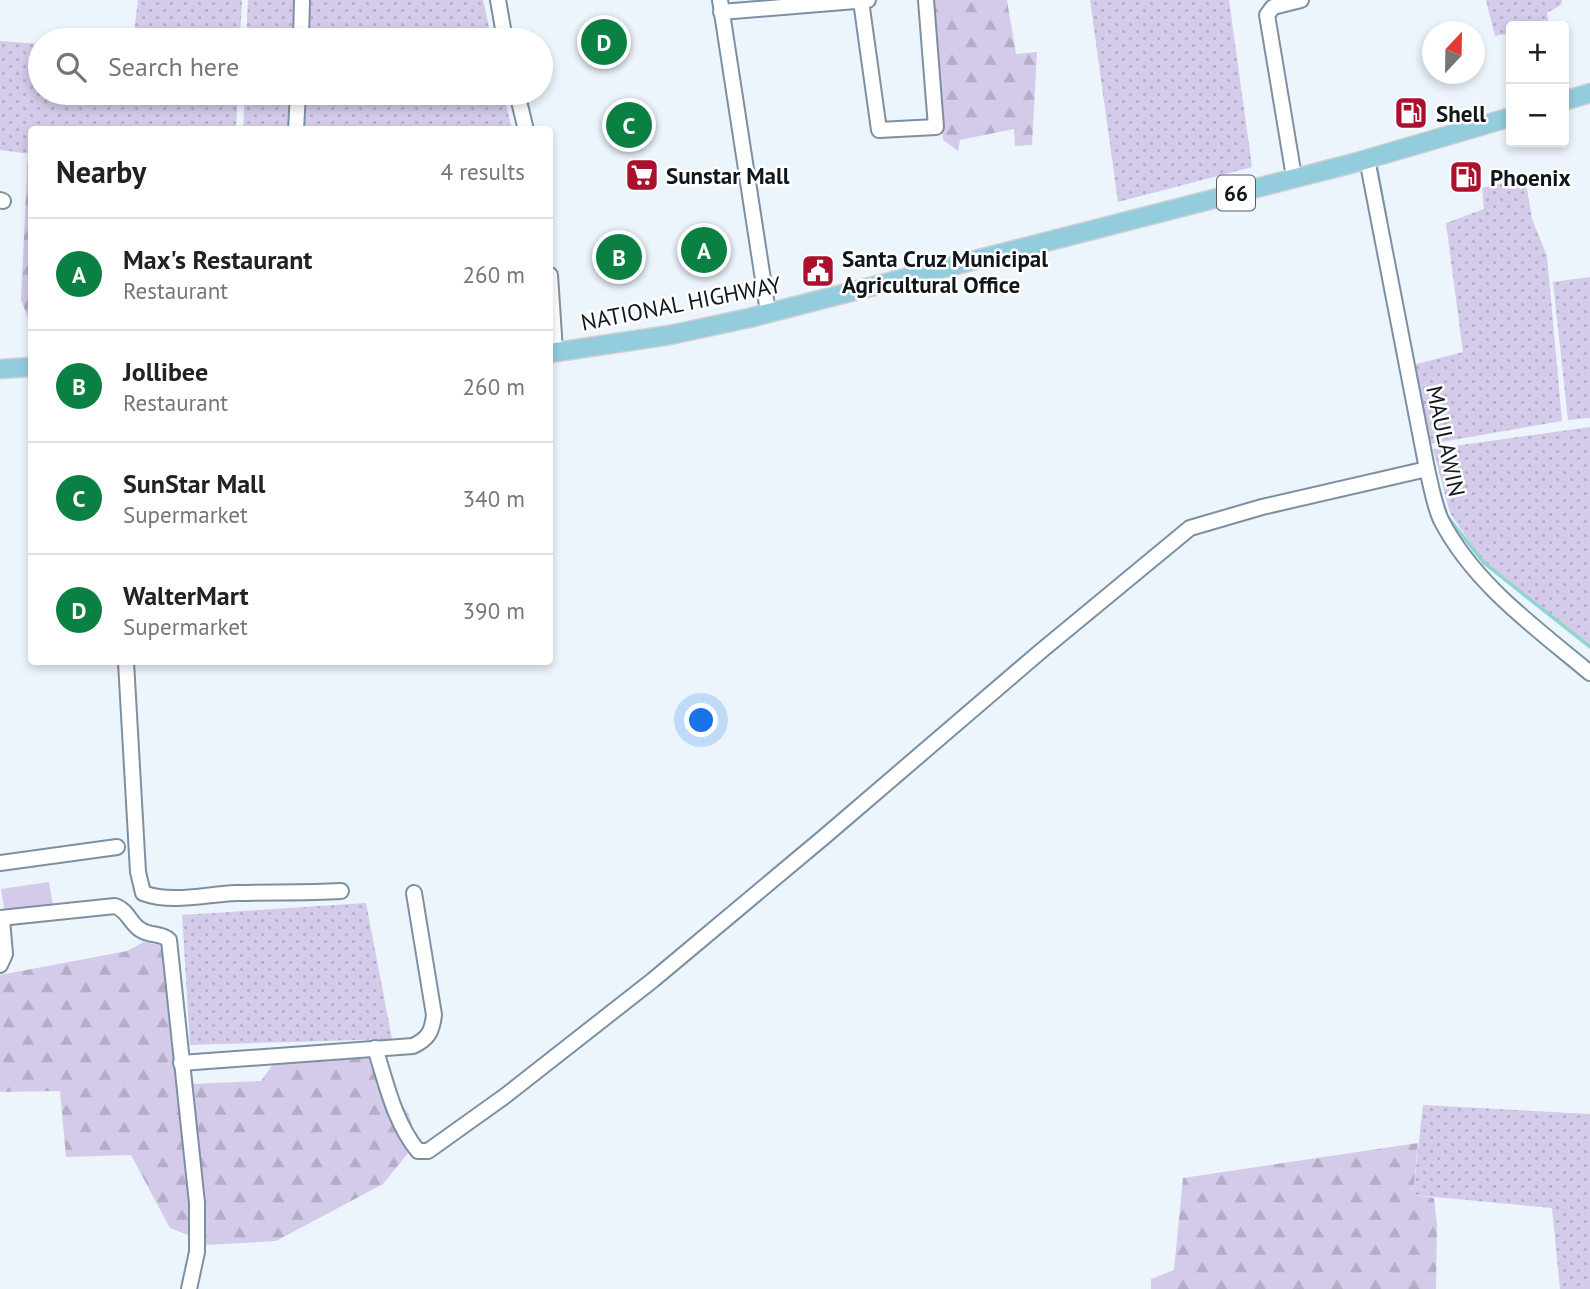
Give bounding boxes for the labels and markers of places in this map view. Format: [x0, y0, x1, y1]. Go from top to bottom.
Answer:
pin: D [581, 16, 627, 68]
fuel station icon: Shell [1392, 94, 1430, 132]
pin: C [606, 99, 652, 151]
place label: Shell [1436, 99, 1486, 128]
supermarket icon: Sunstar Mall [623, 156, 661, 194]
fuel station icon: Phoenix [1447, 158, 1485, 196]
place label: Sunstar Mall [666, 161, 790, 190]
place label: Phoenix [1490, 163, 1571, 192]
pin: A [681, 224, 727, 276]
pin: B [596, 231, 642, 283]
place label: Santa Cruz Municipal Agricultural Office [842, 244, 1048, 299]
public building icon: Santa Cruz Municipal Agricultural Office [799, 252, 837, 290]

